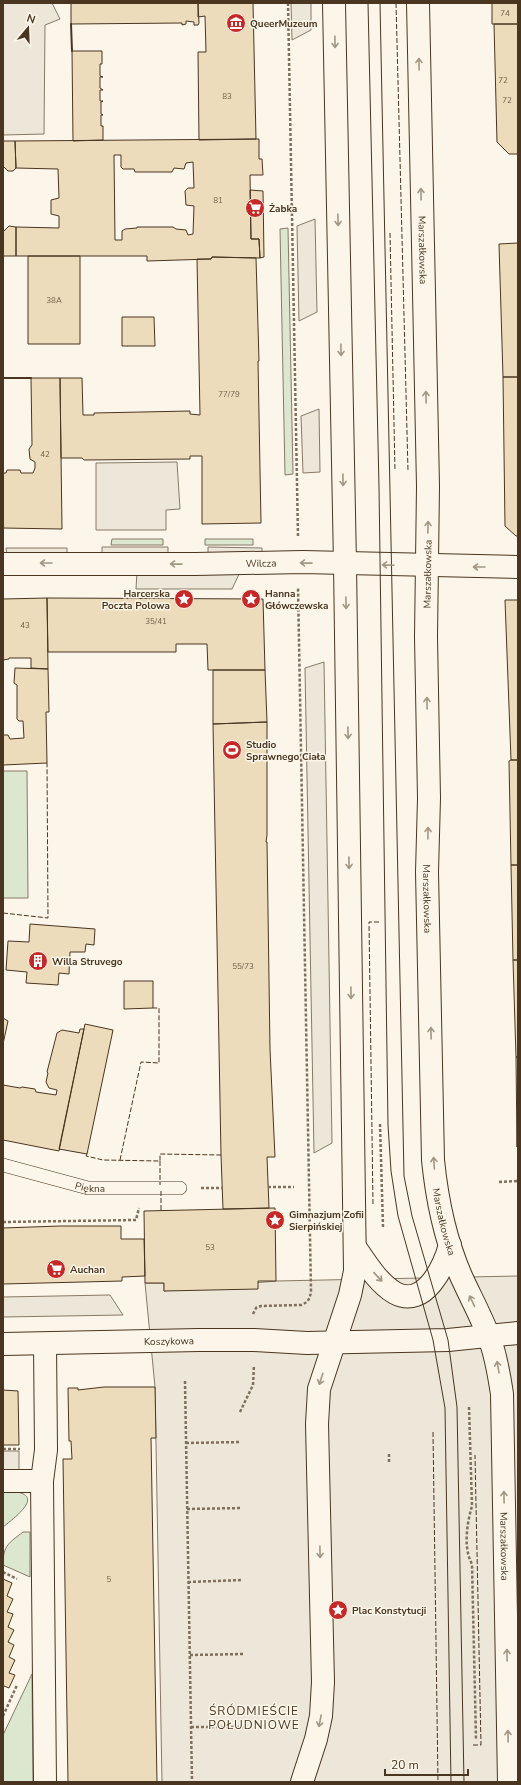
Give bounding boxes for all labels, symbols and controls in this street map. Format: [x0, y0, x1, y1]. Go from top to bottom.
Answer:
north arrow [8, 8, 48, 48]
house number: 74 [500, 8, 510, 19]
text: N [25, 11, 37, 27]
museum icon: QueerMuzeum [225, 12, 247, 34]
place label: QueerMuzeum [250, 17, 318, 31]
one-way arrow [331, 35, 339, 48]
one-way arrow [415, 58, 422, 71]
house number: 72 [498, 75, 508, 86]
house number: 83 [222, 91, 232, 102]
house number: 72 [502, 95, 512, 106]
one-way arrow [418, 188, 425, 201]
house number: 81 [213, 195, 223, 206]
supermarket icon: Żabka [244, 197, 266, 219]
place label: Żabka [269, 202, 297, 216]
one-way arrow [335, 213, 342, 226]
street label: Marszałkowska [414, 215, 430, 285]
house number: 38A [46, 295, 62, 306]
one-way arrow [337, 343, 345, 356]
house number: 77/79 [218, 389, 240, 400]
one-way arrow [422, 391, 430, 404]
house number: 42 [40, 449, 50, 460]
one-way arrow [340, 473, 347, 486]
one-way arrow [424, 521, 432, 534]
street label: Marszałkowska [420, 540, 436, 608]
street label: Wilcza [245, 556, 277, 571]
one-way arrow [40, 559, 53, 567]
one-way arrow [300, 559, 313, 566]
one-way arrow [170, 560, 183, 568]
one-way arrow [382, 561, 395, 568]
one-way arrow [473, 563, 486, 571]
place label: Harcerska Poczta Polowa [102, 587, 170, 613]
place label: Hanna Główczewska [265, 587, 328, 613]
place icon: Harcerska Poczta Polowa [173, 588, 195, 610]
place icon: Hanna Główczewska [240, 588, 262, 610]
one-way arrow [342, 596, 350, 609]
house number: 35/41 [145, 616, 167, 627]
house number: 43 [20, 620, 30, 631]
one-way arrow [423, 697, 431, 710]
one-way arrow [344, 726, 351, 739]
place label: Studio Sprawnego Ciała [246, 738, 325, 764]
sports icon: Studio Sprawnego Ciała [221, 739, 243, 761]
one-way arrow [424, 827, 432, 840]
one-way arrow [345, 856, 353, 869]
street label: Marszałkowska [419, 864, 434, 933]
building icon: Willa Struvego [27, 950, 49, 972]
place label: Willa Struvego [52, 955, 123, 969]
house number: 55/73 [232, 961, 254, 972]
one-way arrow [347, 986, 355, 999]
one-way arrow [427, 1027, 435, 1040]
one-way arrow [430, 1157, 437, 1170]
street label: Piękna [73, 1179, 105, 1196]
street label: Marszałkowska [429, 1187, 458, 1257]
place label: Gimnazjum Zofii Sierpińskiej [289, 1208, 364, 1234]
place icon: Gimnazjum Zofii Sierpińskiej [264, 1209, 286, 1231]
house number: 53 [205, 1242, 215, 1253]
supermarket icon: Auchan [45, 1258, 67, 1280]
place label: Auchan [70, 1263, 105, 1277]
one-way arrow [374, 1272, 383, 1283]
one-way arrow [468, 1295, 475, 1307]
street label: Koszykowa [144, 1334, 194, 1349]
one-way arrow [494, 1361, 502, 1374]
one-way arrow [317, 1373, 325, 1385]
one-way arrow [500, 1491, 508, 1504]
street label: Marszałkowska [496, 1512, 511, 1581]
one-way arrow [316, 1545, 324, 1558]
house number: 5 [107, 1574, 112, 1585]
place icon: Plac Konstytucji [327, 1599, 349, 1621]
place label: Plac Konstytucji [352, 1604, 426, 1618]
one-way arrow [503, 1649, 511, 1662]
district label: ŚRÓDMIEŚCIE POŁUDNIOWE [208, 1703, 300, 1733]
one-way arrow [315, 1714, 323, 1727]
one-way arrow [504, 1730, 512, 1743]
scale bar [385, 1751, 468, 1777]
text: 20 m [391, 1757, 419, 1773]

